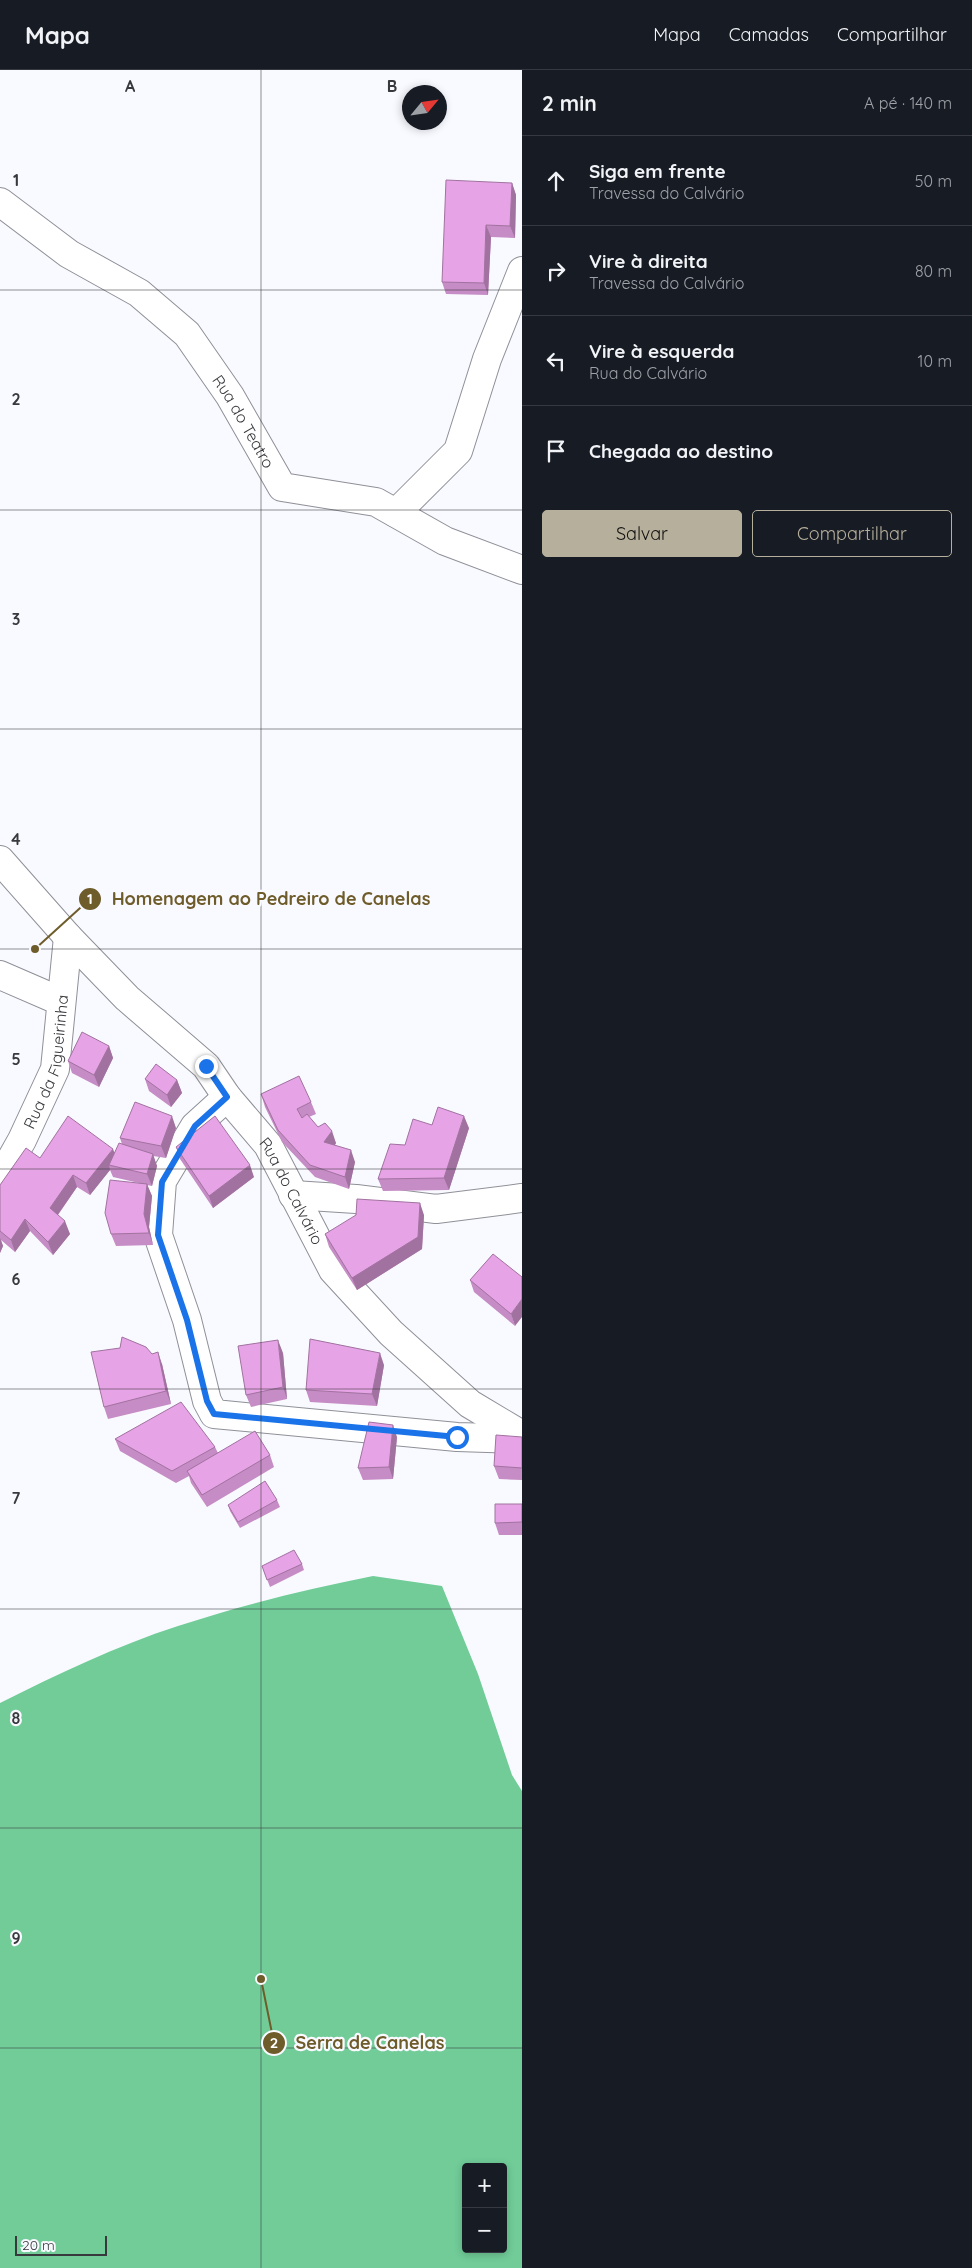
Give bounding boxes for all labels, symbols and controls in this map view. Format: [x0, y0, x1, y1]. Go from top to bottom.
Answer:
text: Mapa [25, 20, 90, 50]
text: Mapa [653, 23, 701, 46]
text: Camadas [729, 23, 809, 46]
text: Compartilhar [837, 23, 947, 46]
text: A [125, 76, 136, 96]
text: B [387, 76, 397, 96]
north arrow [402, 85, 447, 130]
text: 2 min [542, 90, 597, 116]
text: A pé · 140 m [864, 93, 952, 113]
text: Siga em frente [589, 159, 726, 183]
icon: ahead [542, 167, 570, 195]
text: 1 [13, 170, 19, 190]
text: 50 m [915, 171, 952, 191]
text: Travessa do Calvário [589, 183, 744, 203]
text: Vire à direita [589, 249, 708, 273]
icon: right [542, 257, 570, 285]
text: 80 m [915, 261, 952, 281]
text: Travessa do Calvário [589, 273, 744, 293]
text: Vire à esquerda [589, 339, 734, 363]
icon: left [542, 347, 570, 375]
text: 10 m [918, 351, 952, 371]
text: Rua do Calvário [589, 363, 707, 383]
street label: Rua do Teatro [208, 371, 279, 472]
text: 2 [11, 389, 21, 409]
icon: arrive [542, 437, 570, 465]
text: Chegada ao destino [589, 439, 773, 463]
button: Salvar [542, 510, 742, 557]
button: Compartilhar [752, 510, 952, 557]
text: 3 [12, 609, 20, 629]
text: 4 [11, 829, 21, 849]
callout: Homenagem ao Pedreiro de Canelas [77, 882, 441, 915]
text: Homenagem ao Pedreiro de Canelas [112, 887, 431, 910]
text: 1 [87, 889, 93, 908]
street label: Rua da Figueirinha [19, 994, 72, 1132]
text: 5 [11, 1049, 21, 1069]
route end [195, 1055, 218, 1078]
street label: Rua do Calvário [255, 1133, 328, 1248]
text: 6 [12, 1269, 21, 1289]
route start [446, 1426, 469, 1449]
text: 7 [12, 1488, 21, 1508]
text: 8 [12, 1708, 21, 1728]
text: 9 [11, 1928, 21, 1948]
callout: Serra de Canelas [261, 2026, 455, 2059]
text: Serra de Canelas [296, 2031, 445, 2054]
text: 2 [270, 2033, 278, 2052]
map controls [462, 2163, 507, 2253]
button: + [462, 2163, 507, 2208]
button: − [462, 2208, 507, 2253]
scale bar [15, 2233, 108, 2256]
text: 20 m [22, 2236, 55, 2254]

